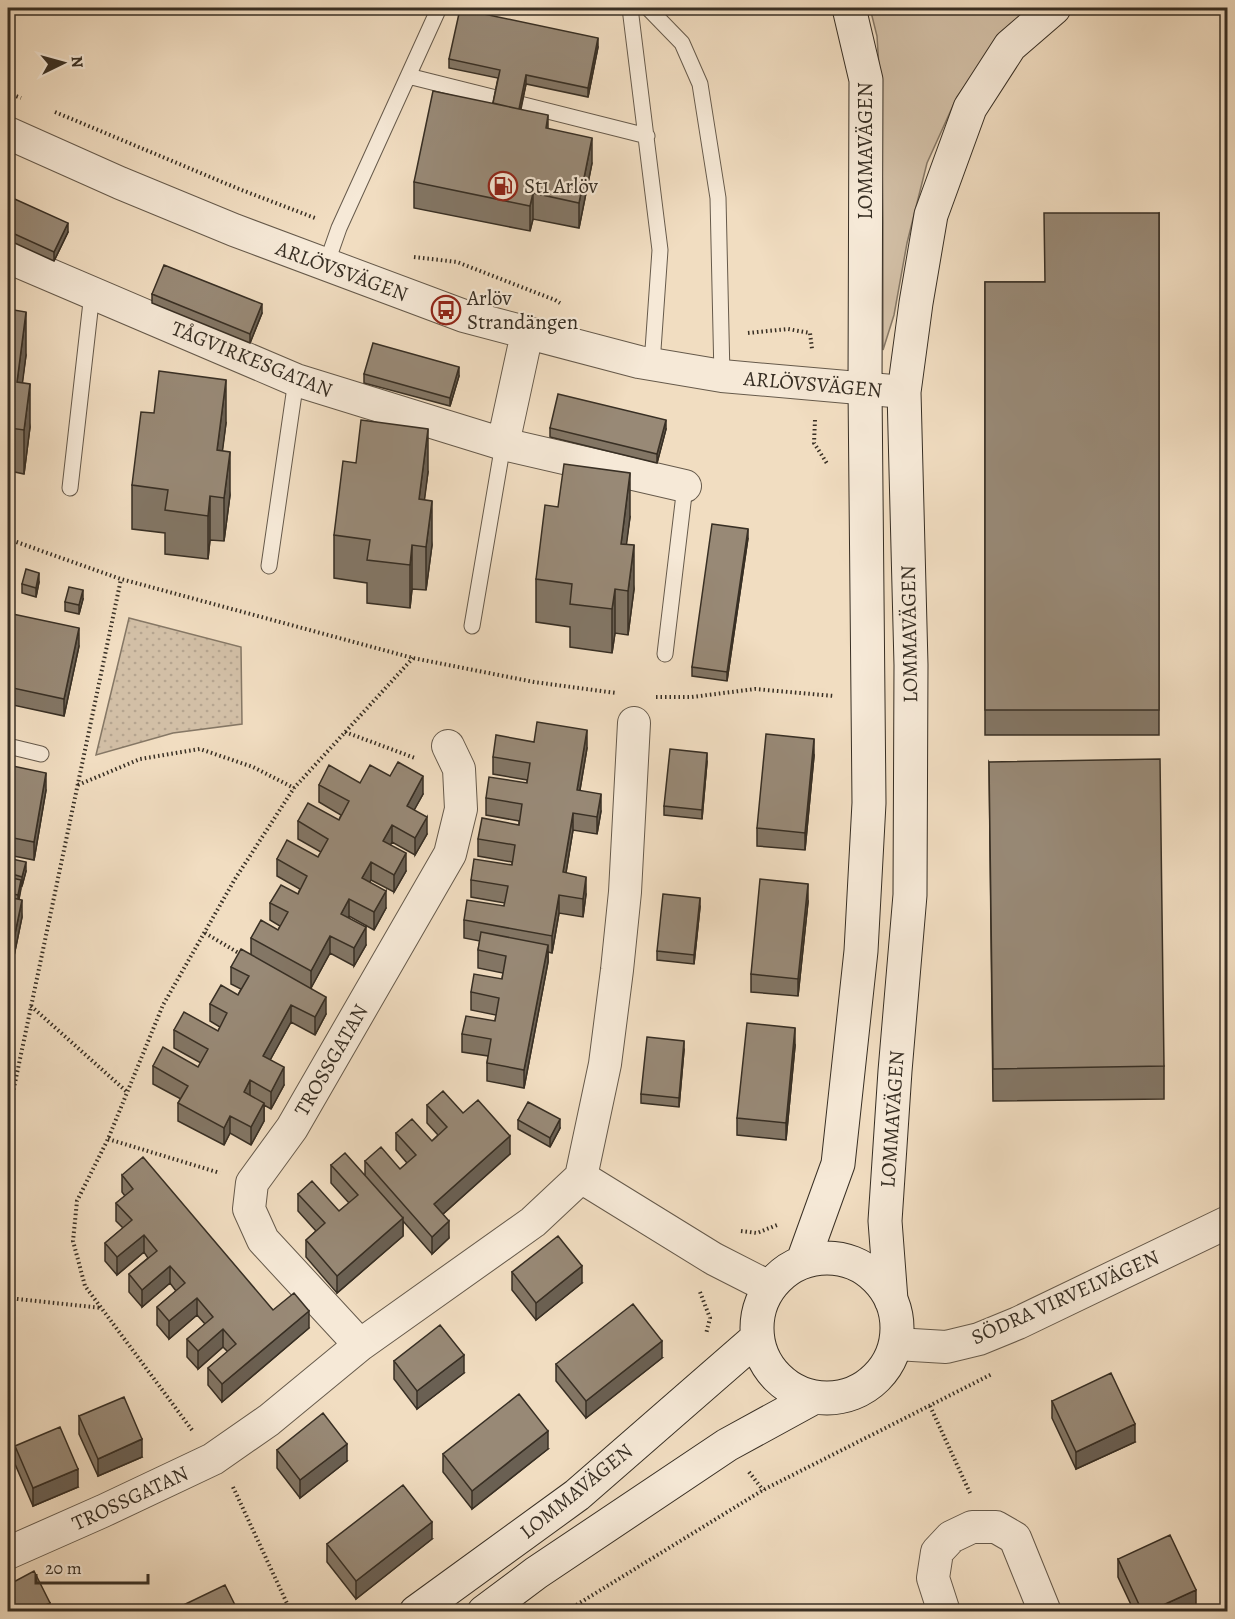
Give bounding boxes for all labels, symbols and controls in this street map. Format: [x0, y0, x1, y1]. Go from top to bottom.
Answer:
north arrow [33, 33, 93, 93]
text: N [65, 55, 88, 69]
street label: LOMMAVÄGEN [851, 82, 879, 220]
fuel station icon: St1 Arlöv [487, 170, 519, 202]
place label: St1 Arlöv [524, 172, 599, 200]
street label: ARLÖVSVÄGEN [271, 234, 412, 308]
place label: Arlöv Strandängen [466, 284, 578, 336]
bus stop icon: Arlöv Strandängen [430, 294, 462, 326]
street label: TÅGVIRKESGATAN [167, 314, 337, 404]
street label: ARLÖVSVÄGEN [742, 364, 883, 404]
street label: LOMMAVÄGEN [894, 565, 924, 703]
street label: TROSSGATAN [288, 999, 374, 1121]
street label: LOMMAVÄGEN [873, 1049, 911, 1189]
street label: SÖDRA VIRVELVÄGEN [967, 1243, 1163, 1351]
street label: LOMMAVÄGEN [514, 1437, 638, 1545]
street label: TROSSGATAN [67, 1459, 193, 1537]
scale bar [36, 1547, 148, 1585]
text: 20 m [45, 1556, 82, 1580]

